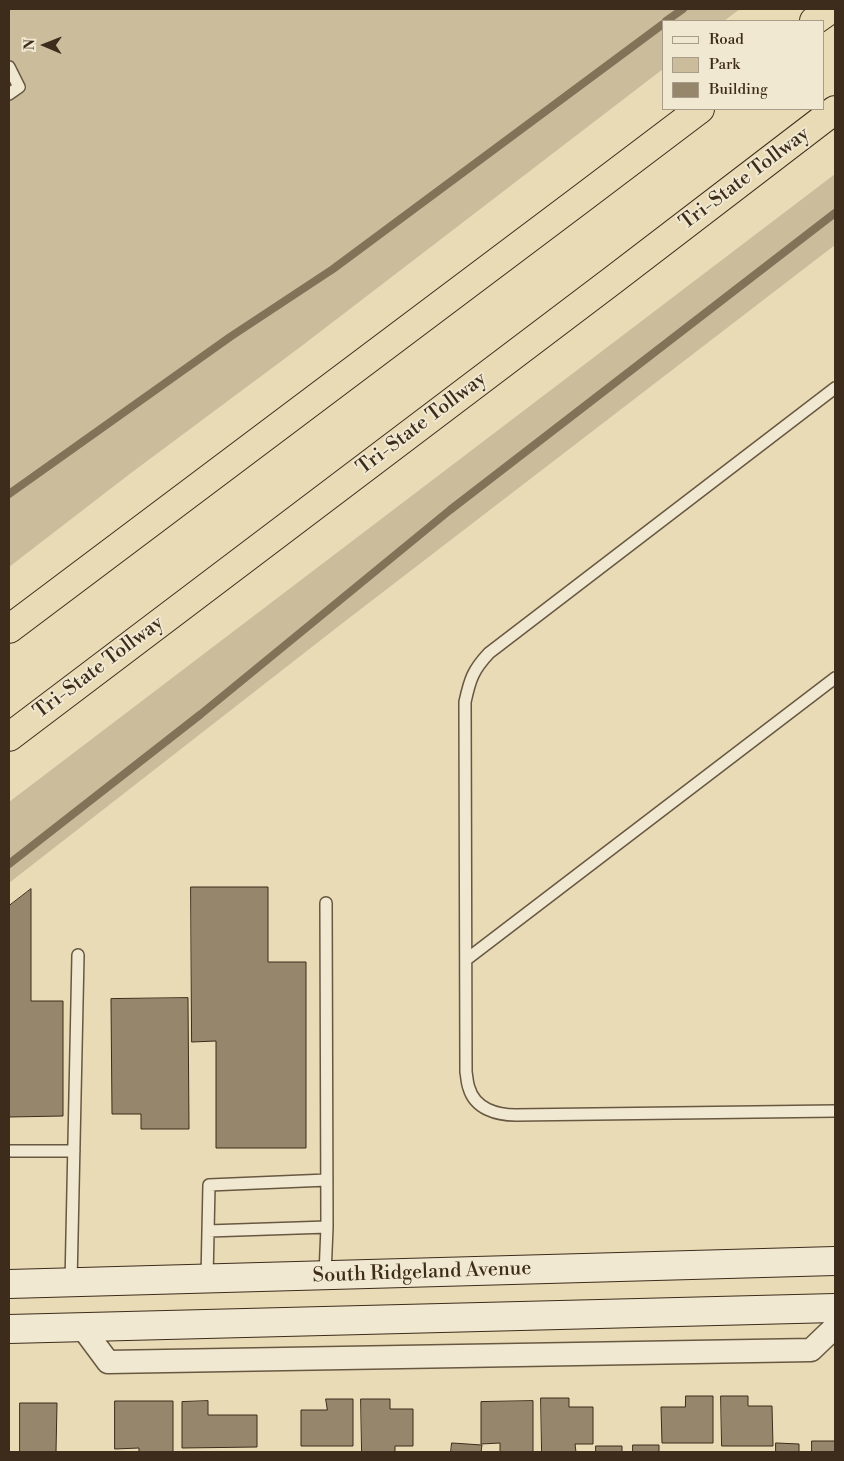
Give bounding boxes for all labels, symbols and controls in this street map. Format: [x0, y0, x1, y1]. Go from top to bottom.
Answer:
north arrow [20, 20, 70, 70]
legend [662, 20, 824, 110]
text: Road [709, 30, 744, 49]
text: N [21, 39, 39, 50]
text: Park [709, 55, 740, 74]
text: Building [709, 80, 768, 99]
street label: Tri-State Tollway [675, 122, 815, 236]
street label: Tri-State Tollway [352, 367, 492, 481]
street label: Tri-State Tollway [29, 611, 169, 725]
street label: South Ridgeland Avenue [312, 1257, 532, 1289]

